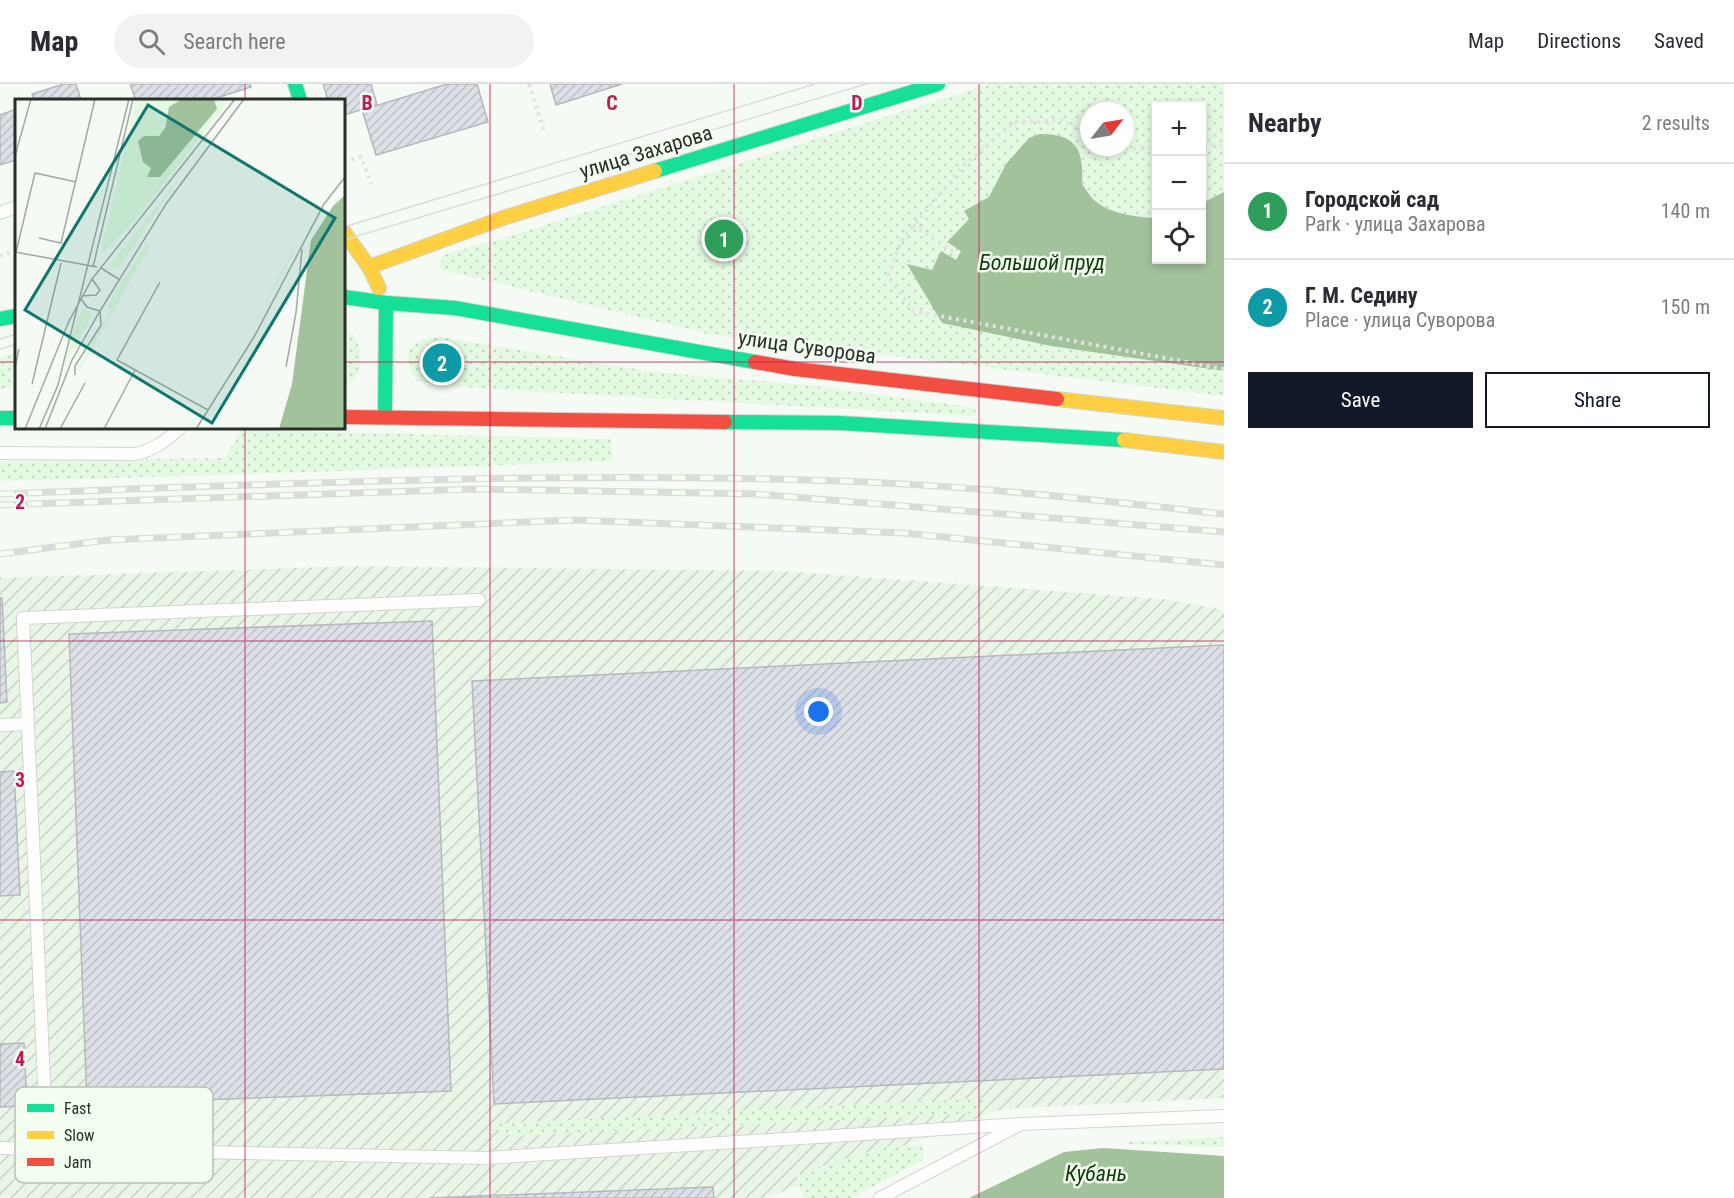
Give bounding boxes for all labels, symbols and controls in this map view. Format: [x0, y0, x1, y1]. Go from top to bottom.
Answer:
search box [114, 14, 534, 68]
text: Map [30, 25, 78, 58]
icon: search [135, 25, 168, 58]
text: Search here [183, 29, 286, 54]
text: Map [1468, 29, 1504, 53]
text: Directions [1537, 29, 1621, 53]
text: Saved [1654, 29, 1704, 53]
text: B [361, 91, 373, 115]
text: C [606, 91, 618, 115]
text: D [851, 91, 863, 115]
inset map [15, 99, 345, 429]
north arrow [1080, 102, 1134, 156]
map controls [1152, 102, 1206, 264]
button: + [1152, 102, 1206, 156]
text: Nearby [1248, 108, 1322, 138]
text: 2 results [1642, 111, 1710, 135]
street label: улица Захарова [577, 120, 715, 184]
button: − [1152, 156, 1206, 210]
text: Городской сад [1305, 187, 1439, 212]
text: 1 [1262, 199, 1273, 223]
text: 140 m [1661, 199, 1710, 223]
button: locate [1152, 210, 1206, 264]
text: Park · улица Захарова [1305, 212, 1486, 236]
pin: 1 [704, 216, 744, 262]
water label: Большой пруд [979, 250, 1105, 275]
text: Г. М. Седину [1305, 283, 1418, 308]
text: 2 [1262, 295, 1273, 319]
text: 150 m [1661, 295, 1710, 319]
text: Place · улица Суворова [1305, 308, 1495, 332]
street label: улица Суворова [737, 325, 877, 369]
pin: 2 [422, 340, 462, 386]
button: Save [1248, 372, 1473, 428]
button: Share [1485, 372, 1710, 428]
text: 2 [15, 490, 25, 514]
your location [804, 697, 833, 726]
text: 3 [15, 768, 25, 792]
text: 4 [15, 1047, 25, 1071]
legend [15, 1087, 213, 1183]
text: Fast [64, 1099, 91, 1118]
text: Slow [64, 1126, 94, 1145]
text: Jam [64, 1153, 91, 1172]
water label: Кубань [1065, 1161, 1127, 1186]

